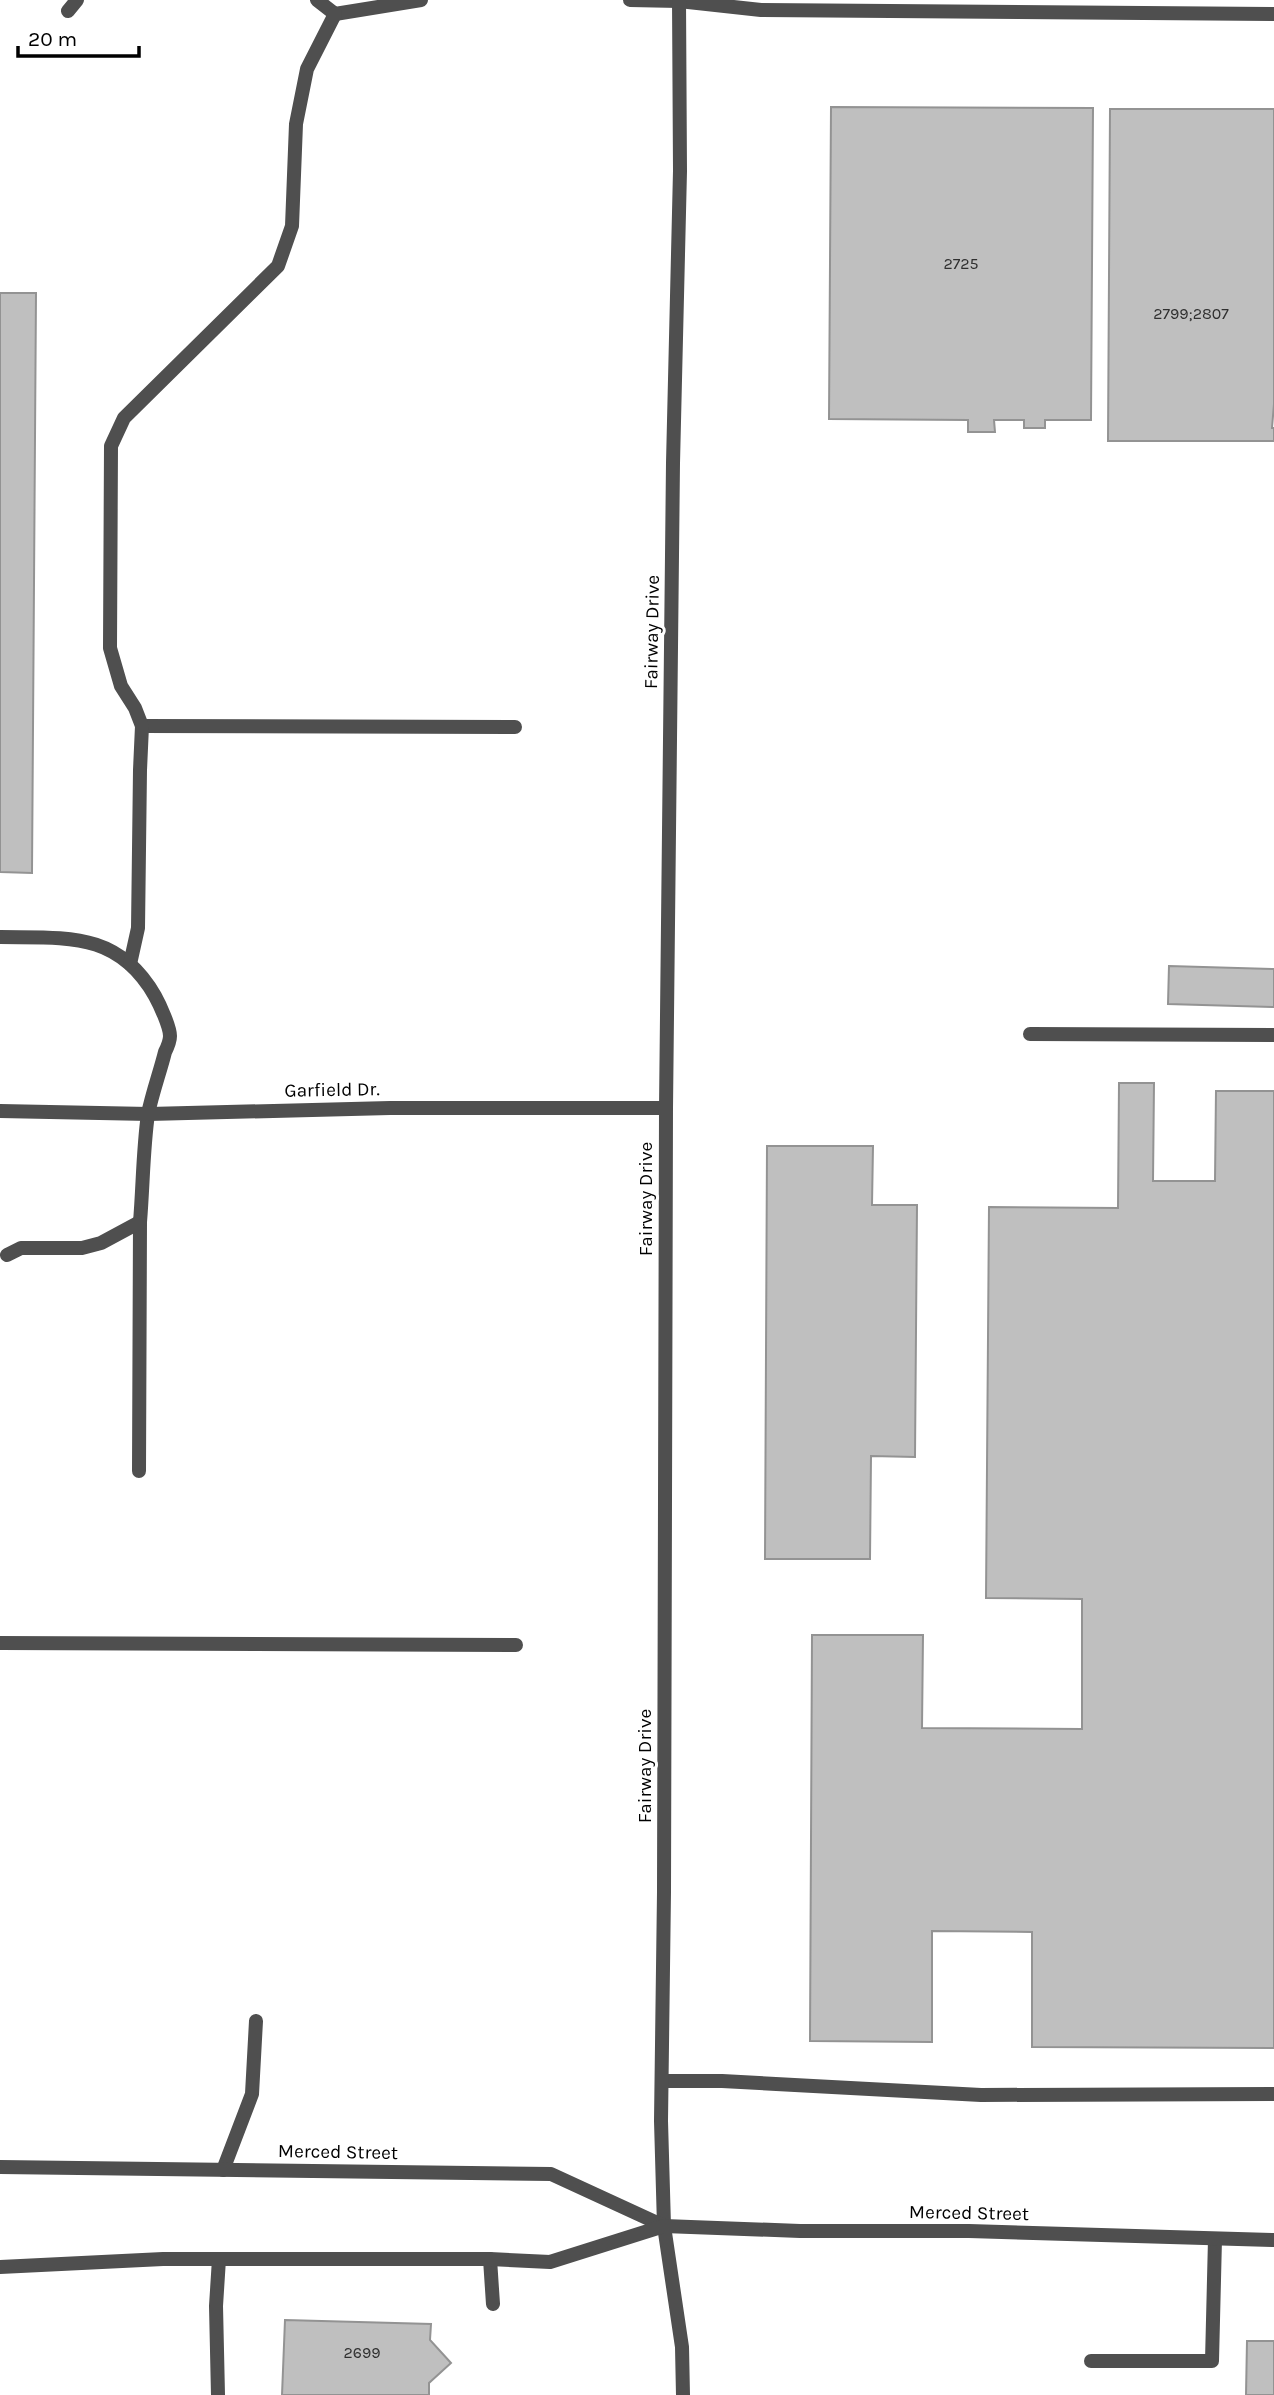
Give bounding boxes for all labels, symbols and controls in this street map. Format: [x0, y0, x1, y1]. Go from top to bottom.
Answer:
scale bar [18, 14, 138, 58]
text: 20 m [28, 27, 77, 51]
house number: 2725 [943, 254, 979, 273]
house number: 2799;2807 [1153, 304, 1229, 323]
street label: Fairway Drive [640, 575, 664, 689]
street label: Garfield Dr. [284, 1078, 380, 1102]
street label: Fairway Drive [635, 1142, 657, 1256]
street label: Fairway Drive [634, 1709, 656, 1823]
street label: Merced Street [278, 2140, 398, 2164]
street label: Merced Street [909, 2201, 1029, 2225]
house number: 2699 [344, 2343, 381, 2362]

